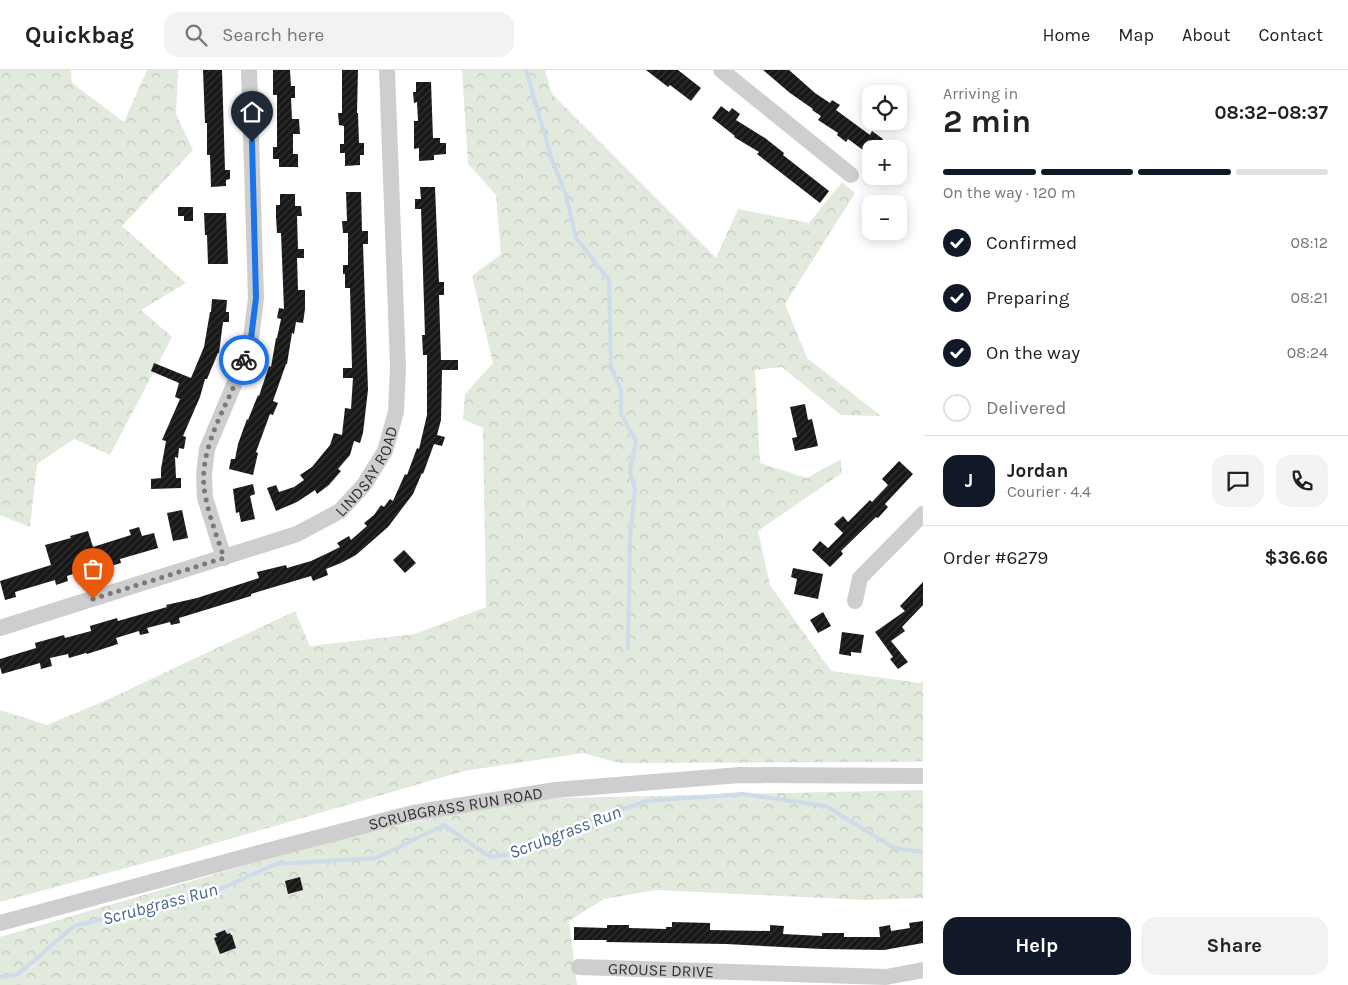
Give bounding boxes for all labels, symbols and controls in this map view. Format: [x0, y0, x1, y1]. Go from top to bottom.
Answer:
search box [164, 12, 514, 57]
text: Quickbag [25, 21, 134, 49]
icon: search [182, 21, 210, 49]
text: Search here [222, 24, 324, 46]
text: Home [1042, 24, 1090, 46]
text: Map [1118, 24, 1154, 46]
text: About [1182, 24, 1231, 46]
text: Contact [1259, 24, 1323, 46]
text: Arriving in [943, 84, 1018, 103]
map controls [862, 85, 907, 240]
button: locate [862, 85, 907, 130]
pin [231, 91, 273, 142]
icon: home [238, 98, 266, 126]
text: 08:32–08:37 [1215, 102, 1328, 124]
text: 2 min [943, 103, 1031, 140]
button: + [862, 140, 907, 185]
text: On the way · 120 m [943, 183, 1076, 202]
button: − [862, 195, 907, 240]
icon: check [943, 229, 971, 257]
text: Confirmed [986, 232, 1077, 254]
text: 08:12 [1290, 233, 1328, 252]
icon: check [943, 284, 971, 312]
text: Preparing [986, 287, 1069, 309]
text: 08:21 [1290, 288, 1328, 307]
courier [219, 335, 269, 385]
icon: check [943, 339, 971, 367]
text: On the way [986, 342, 1080, 364]
text: 08:24 [1287, 343, 1328, 362]
icon: bike [230, 346, 258, 374]
text: Delivered [986, 397, 1066, 419]
street label: LINDSAY ROAD [331, 424, 402, 520]
button: chat [1212, 455, 1264, 507]
button: phone [1276, 455, 1328, 507]
text: Jordan [1007, 460, 1068, 482]
text: J [965, 470, 973, 492]
text: Courier · 4.4 [1007, 482, 1091, 501]
text: Order #6279 [943, 547, 1048, 569]
text: $36.66 [1264, 547, 1328, 569]
pin [72, 548, 114, 599]
icon: bag [79, 555, 107, 583]
street label: SCRUBGRASS RUN ROAD [366, 783, 544, 834]
water label: Scrubgrass Run [506, 801, 624, 863]
water label: Scrubgrass Run [100, 878, 220, 930]
button: Help [943, 917, 1131, 975]
button: Share [1141, 917, 1328, 975]
street label: GROUSE DRIVE [608, 959, 714, 981]

